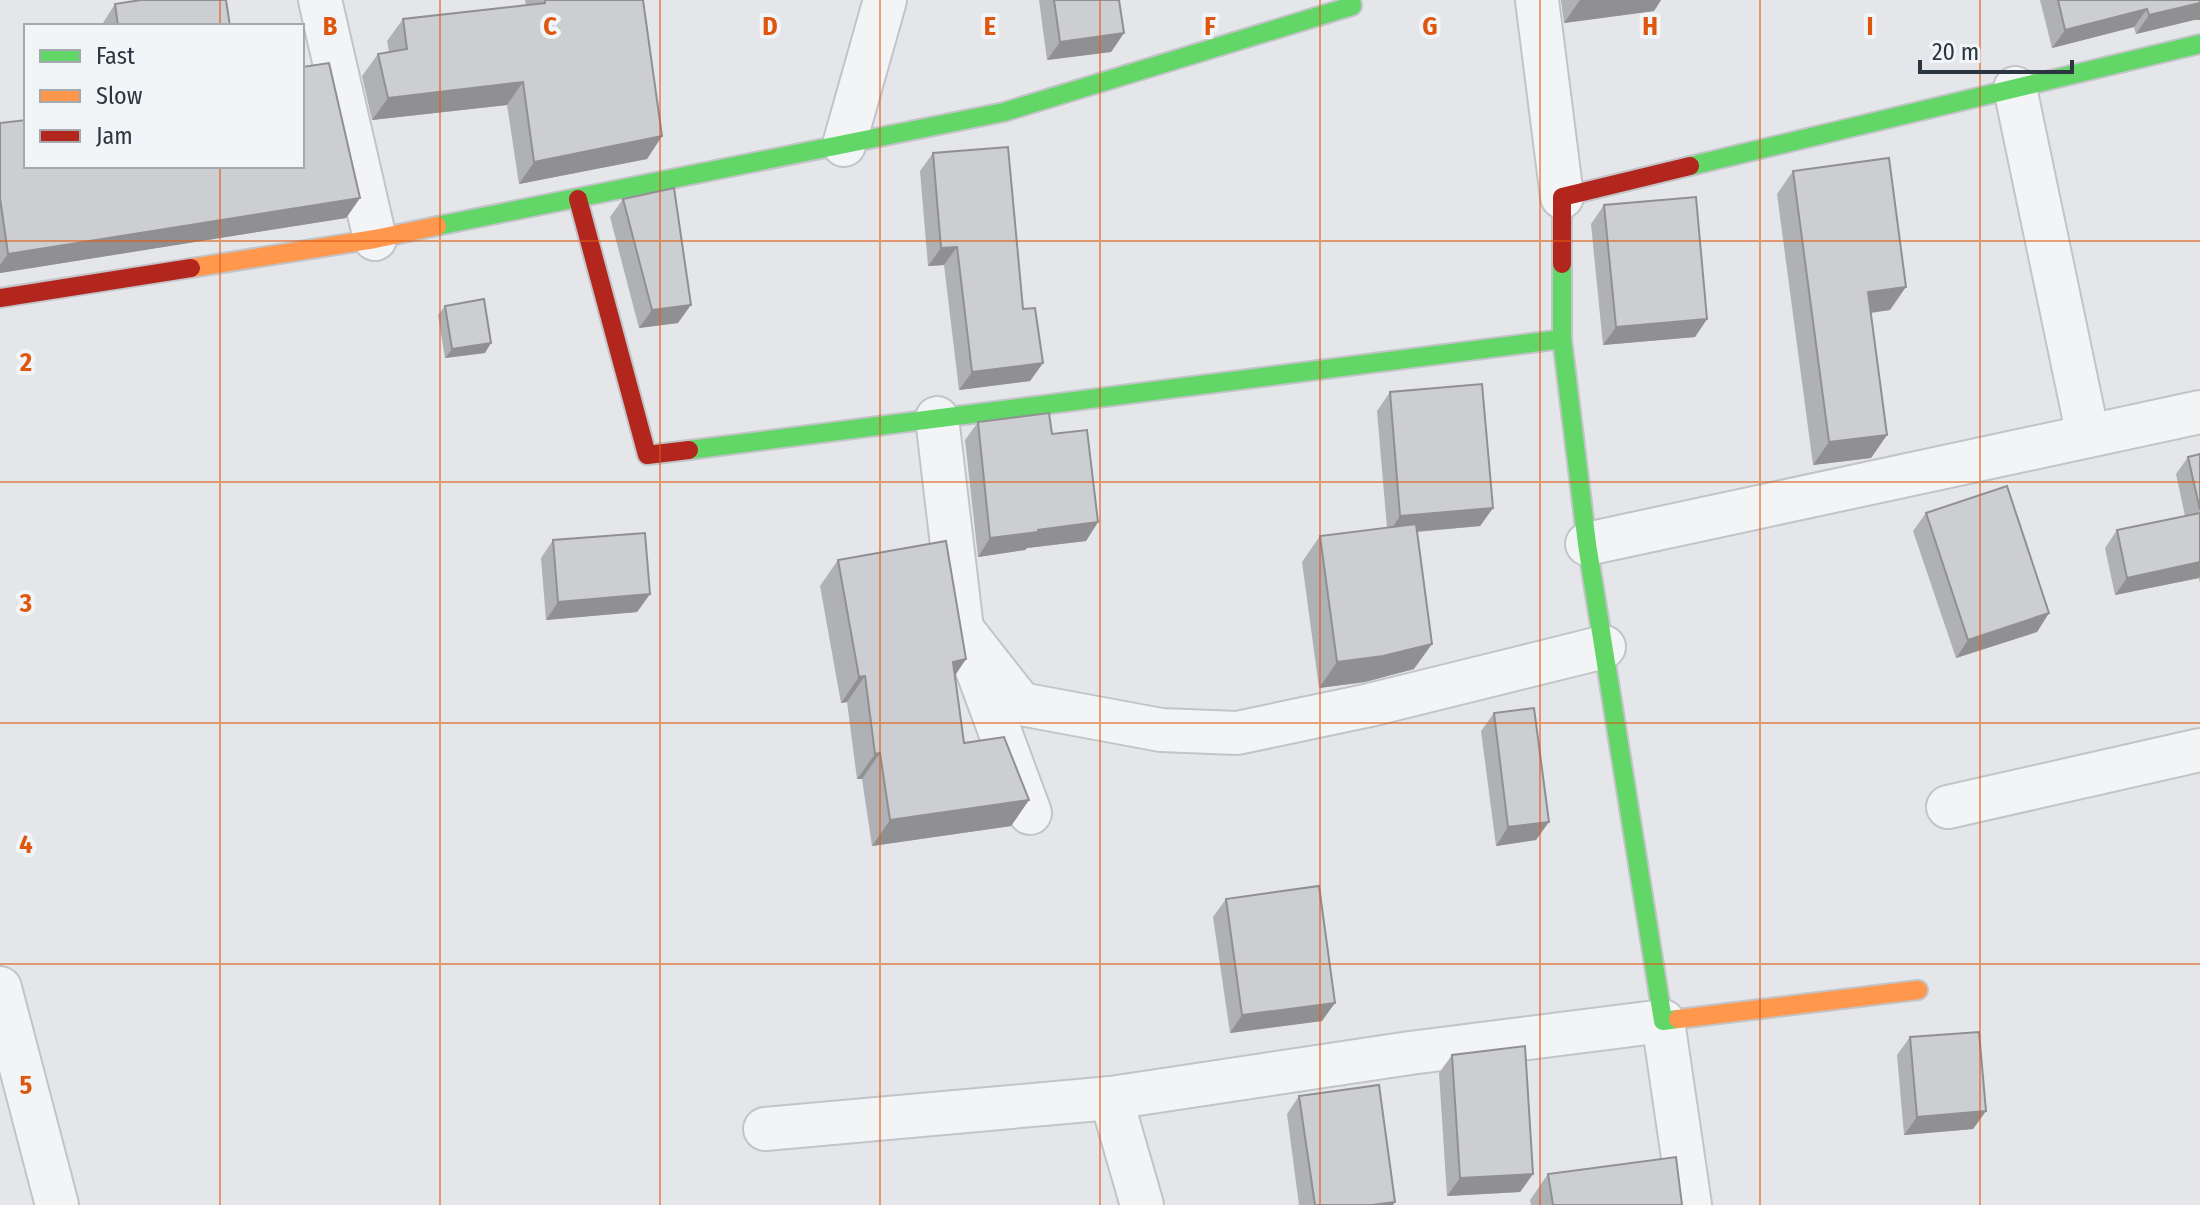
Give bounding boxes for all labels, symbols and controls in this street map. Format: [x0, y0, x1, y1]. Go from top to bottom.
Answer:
text: B [323, 11, 338, 42]
text: C [543, 11, 557, 42]
text: D [762, 11, 778, 42]
text: E [984, 11, 996, 42]
text: F [1204, 11, 1216, 42]
text: G [1422, 11, 1438, 42]
text: H [1642, 11, 1658, 42]
text: I [1867, 11, 1874, 42]
legend [24, 24, 304, 168]
scale bar [1920, 24, 2072, 74]
text: 20 m [1932, 38, 1979, 66]
text: Fast [96, 42, 135, 70]
text: Slow [96, 82, 143, 110]
text: Jam [96, 122, 133, 150]
text: 2 [19, 347, 32, 378]
text: 3 [19, 588, 32, 619]
text: 4 [19, 829, 33, 860]
text: 5 [20, 1070, 33, 1101]

